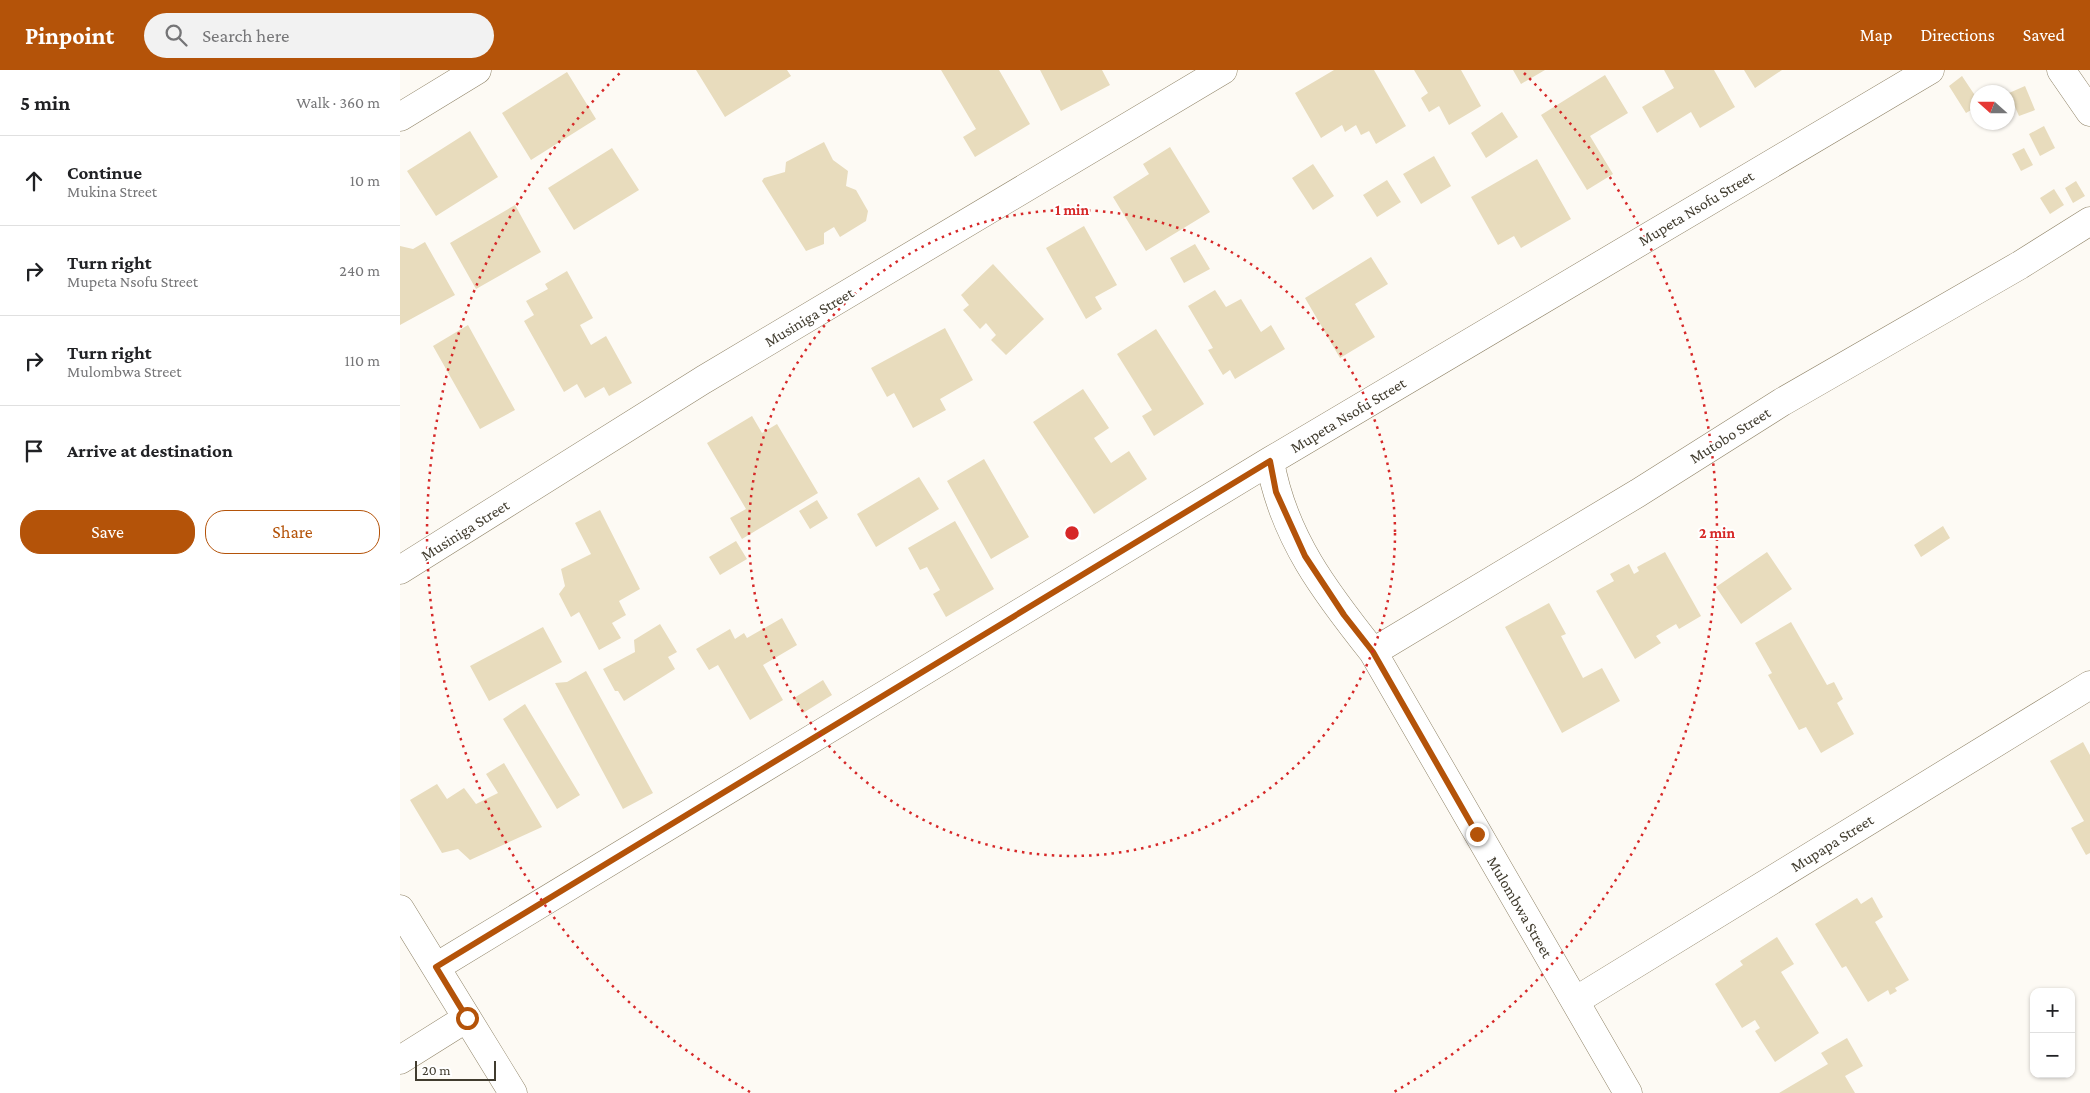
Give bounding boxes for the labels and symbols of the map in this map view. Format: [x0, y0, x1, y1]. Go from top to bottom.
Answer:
north arrow [1970, 85, 2015, 130]
street label: Mupeta Nsofu Street [1635, 167, 1758, 250]
text: 1 min [1055, 202, 1089, 218]
street label: Musiniga Street [762, 283, 858, 351]
street label: Mupeta Nsofu Street [1287, 374, 1410, 457]
street label: Mutobo Street [1687, 403, 1774, 466]
street label: Musiniga Street [418, 496, 513, 565]
centre of rings [1063, 524, 1081, 542]
text: 2 min [1699, 525, 1735, 541]
street label: Mupapa Street [1788, 811, 1877, 876]
route end [1466, 823, 1489, 846]
street label: Mulombwa Street [1484, 853, 1556, 961]
route start [456, 1007, 479, 1030]
scale bar [415, 1058, 496, 1081]

